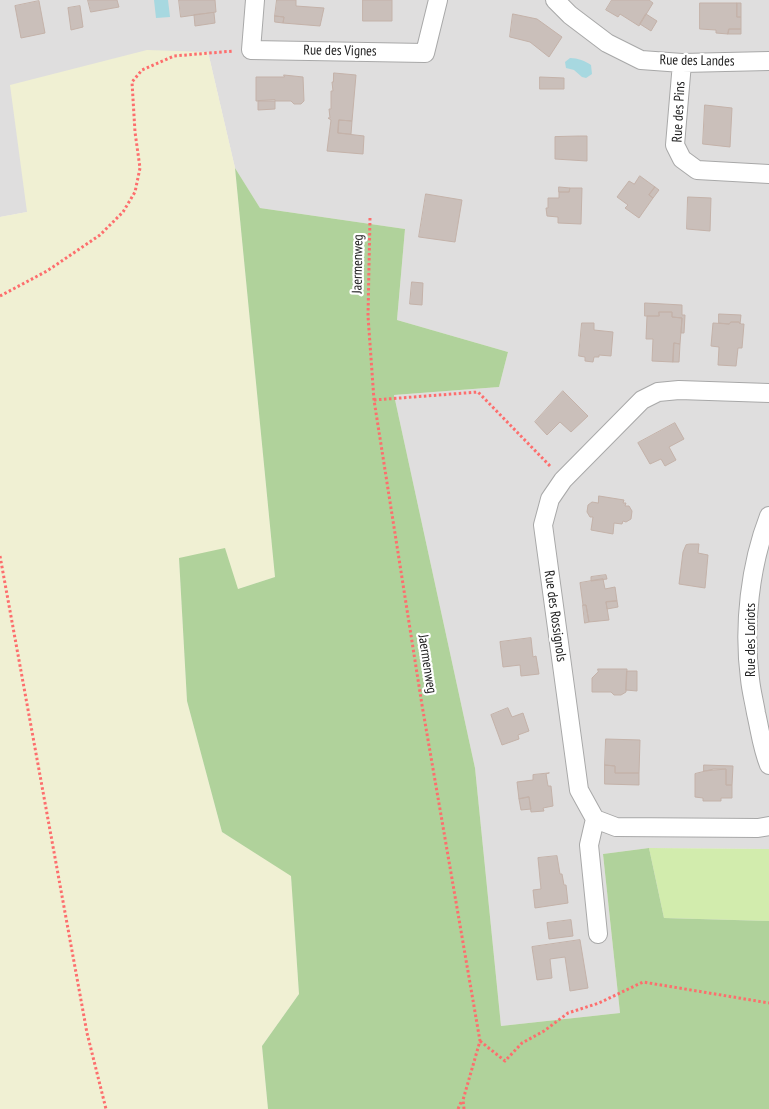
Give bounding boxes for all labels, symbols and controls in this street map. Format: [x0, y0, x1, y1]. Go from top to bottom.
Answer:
street label: Rue des Vignes [303, 42, 377, 60]
street label: Rue des Landes [659, 52, 735, 70]
street label: Rue des Pins [669, 81, 689, 143]
street label: Jaermenweg [349, 234, 367, 294]
street label: Rue des Rossignols [540, 569, 570, 663]
street label: Rue des Loriots [743, 603, 759, 677]
street label: Jaermenweg [414, 633, 440, 695]

